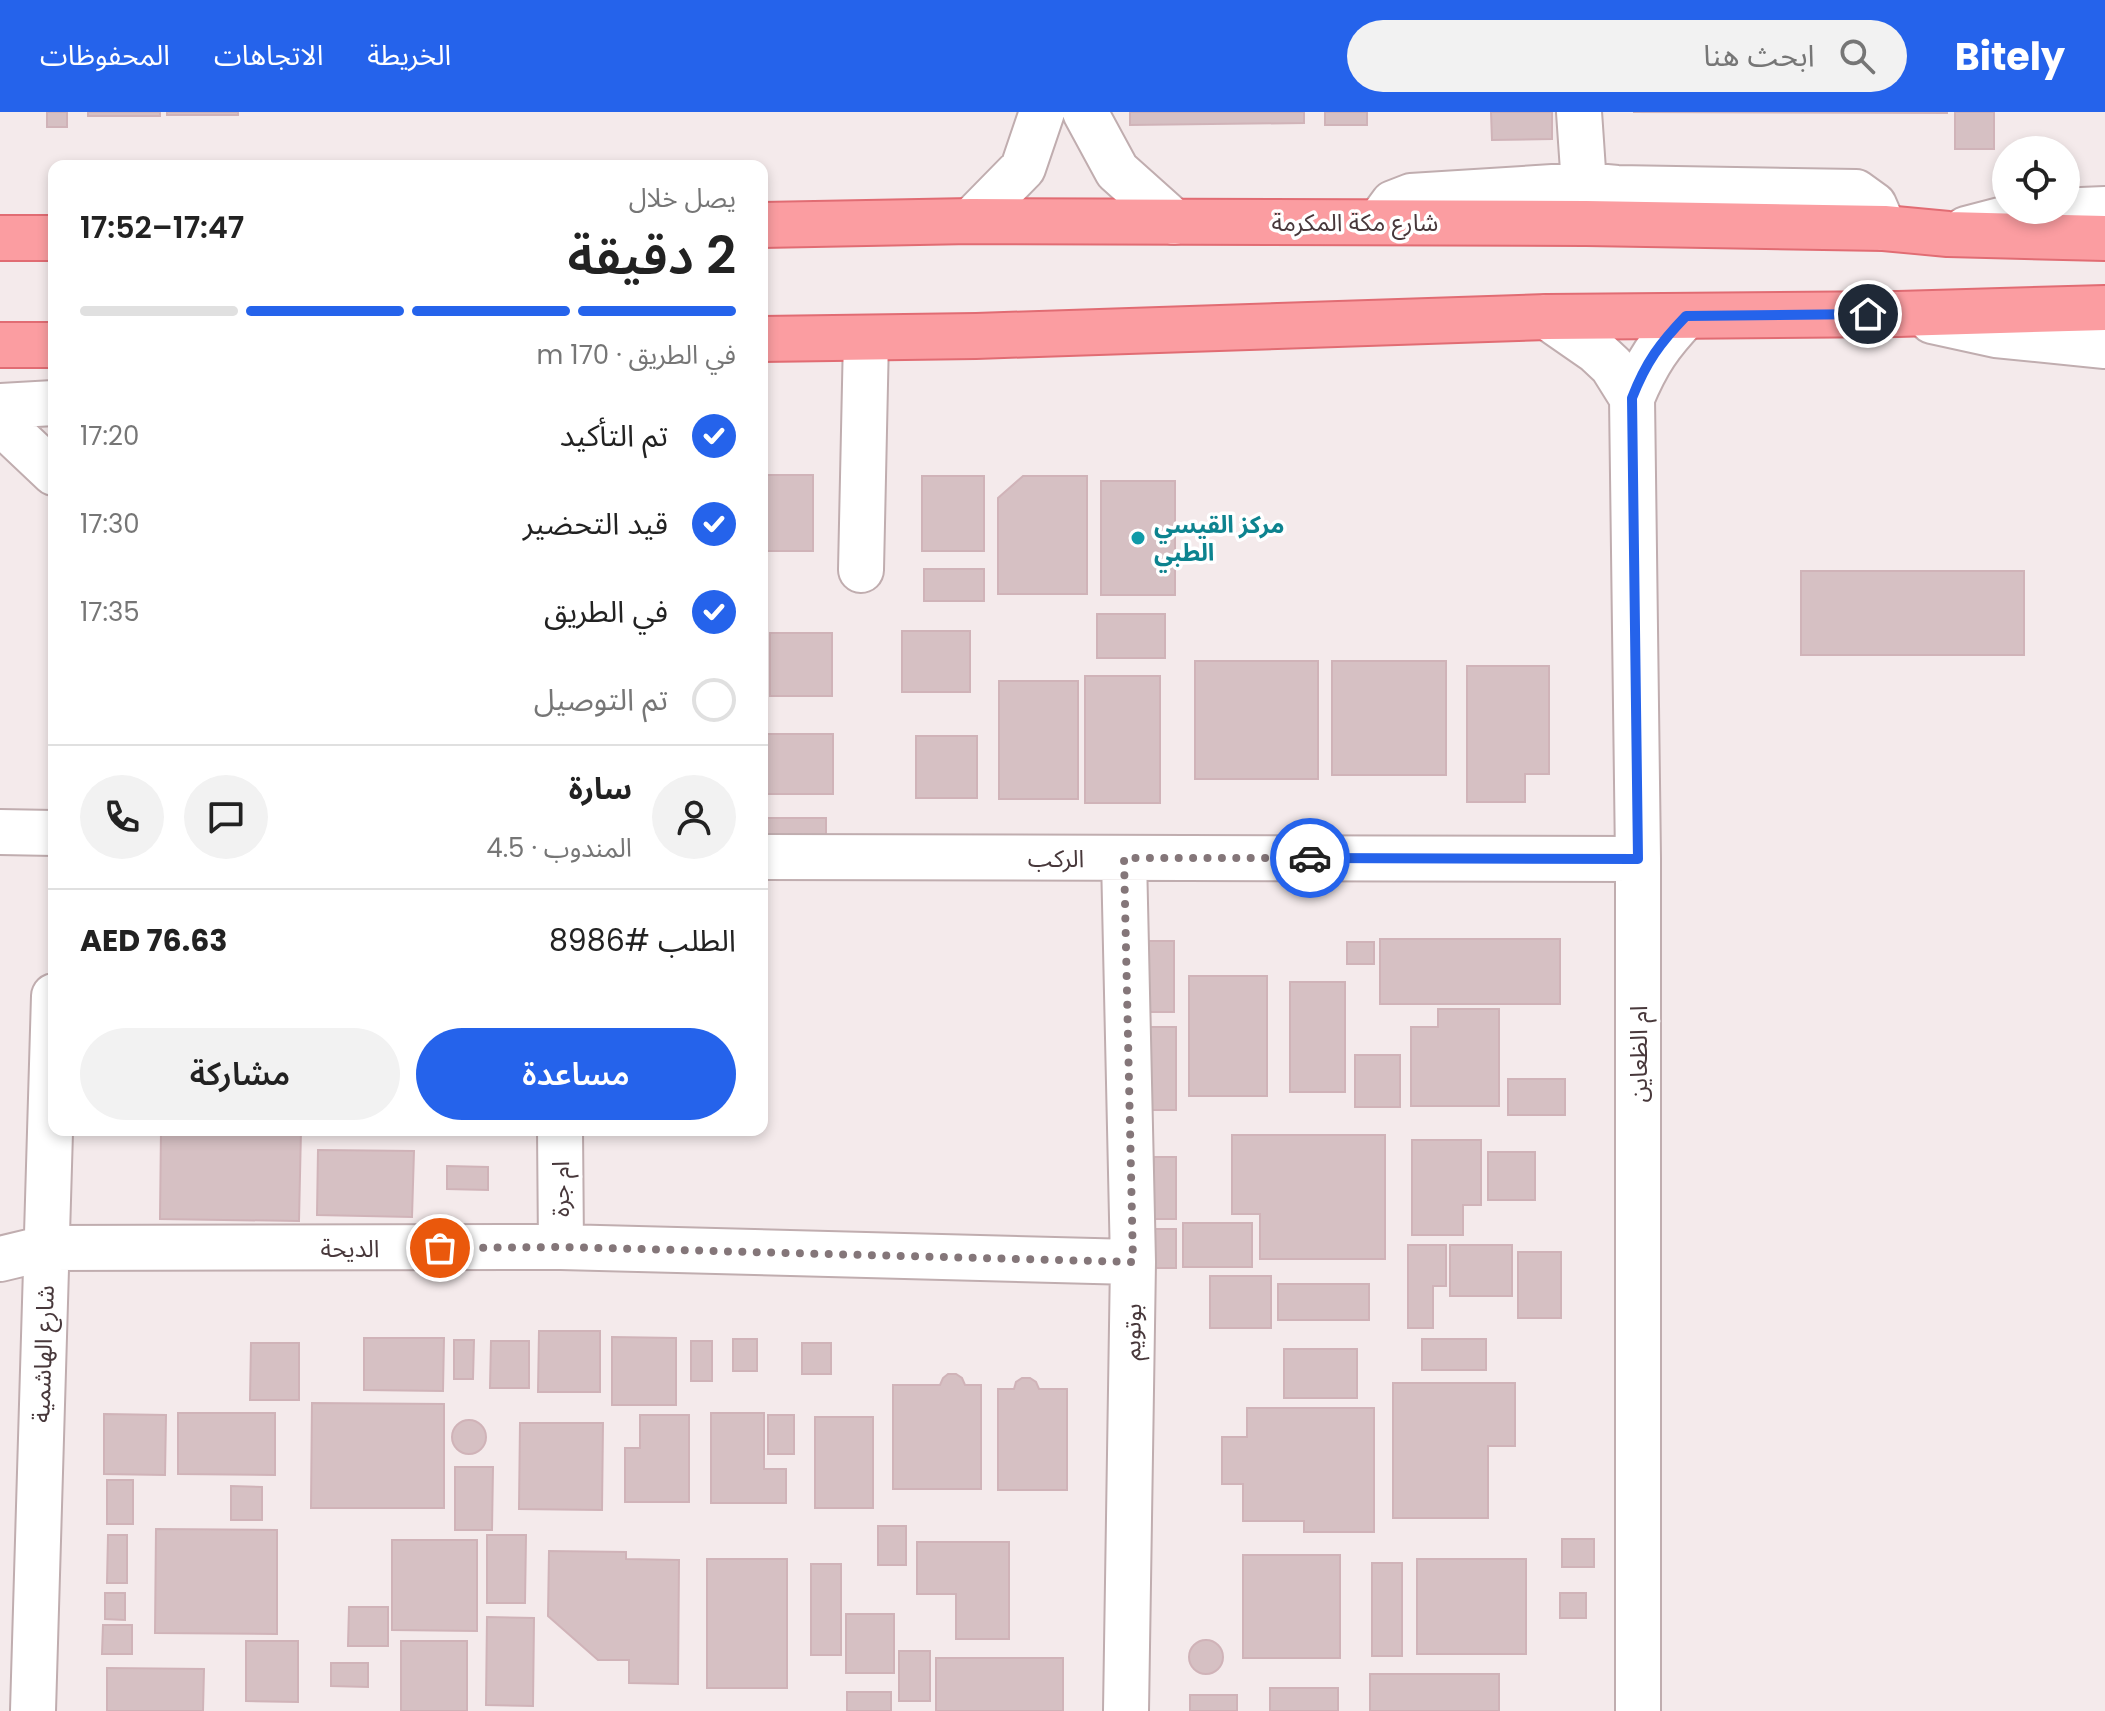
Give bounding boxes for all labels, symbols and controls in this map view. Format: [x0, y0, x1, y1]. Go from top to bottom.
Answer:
search box [1347, 20, 1907, 92]
text: Bitely [1955, 30, 2065, 83]
text: ابحث هنا [1703, 34, 1815, 77]
icon: search [1835, 34, 1879, 78]
text: المحفوظات [40, 36, 170, 75]
text: الاتجاهات [214, 36, 323, 75]
text: الخريطة [367, 36, 451, 75]
map controls [1992, 136, 2080, 224]
button: locate [1992, 136, 2080, 224]
text: يصل خلال [629, 180, 736, 216]
text: 17:47–17:52 [80, 206, 244, 249]
street label: شارع مكة المكرمة [1272, 206, 1438, 240]
text: 2 دقيقة [568, 219, 736, 292]
pin [1834, 280, 1902, 348]
icon: home [1846, 292, 1890, 336]
text: في الطريق · 170 m [537, 337, 736, 373]
text: تم التأكيد [560, 414, 668, 457]
icon: check [692, 414, 736, 458]
text: 17:20 [80, 418, 139, 454]
text: قيد التحضير [523, 502, 668, 545]
icon: check [692, 502, 736, 546]
text: 17:30 [80, 506, 140, 542]
place label: مركز القيسي الطبي [1154, 508, 1284, 572]
marker: مركز القيسي الطبي [1129, 529, 1147, 547]
text: في الطريق [544, 590, 668, 633]
icon: check [692, 590, 736, 634]
text: 17:35 [80, 594, 140, 630]
text: تم التوصيل [534, 678, 668, 721]
text: سارة [569, 767, 632, 810]
button: phone [80, 775, 164, 859]
button: chat [184, 775, 268, 859]
button: person [652, 775, 736, 859]
courier [1270, 818, 1350, 898]
text: المندوب · 4.5 [486, 830, 632, 866]
icon: car [1288, 836, 1332, 880]
street label: الركب [1028, 842, 1084, 875]
text: AED 76.63 [80, 919, 227, 962]
text: الطلب #8986 [549, 919, 736, 962]
street label: ام الظعاين [1622, 1006, 1657, 1102]
button: مشاركة [80, 1028, 400, 1120]
button: مساعدة [416, 1028, 736, 1120]
street label: ام جرة [544, 1161, 579, 1217]
pin [406, 1214, 474, 1282]
icon: bag [418, 1226, 462, 1270]
street label: الديحة [321, 1232, 379, 1265]
street label: شارع الهاشمية [24, 1285, 63, 1423]
street label: بوتويم [1115, 1303, 1150, 1361]

